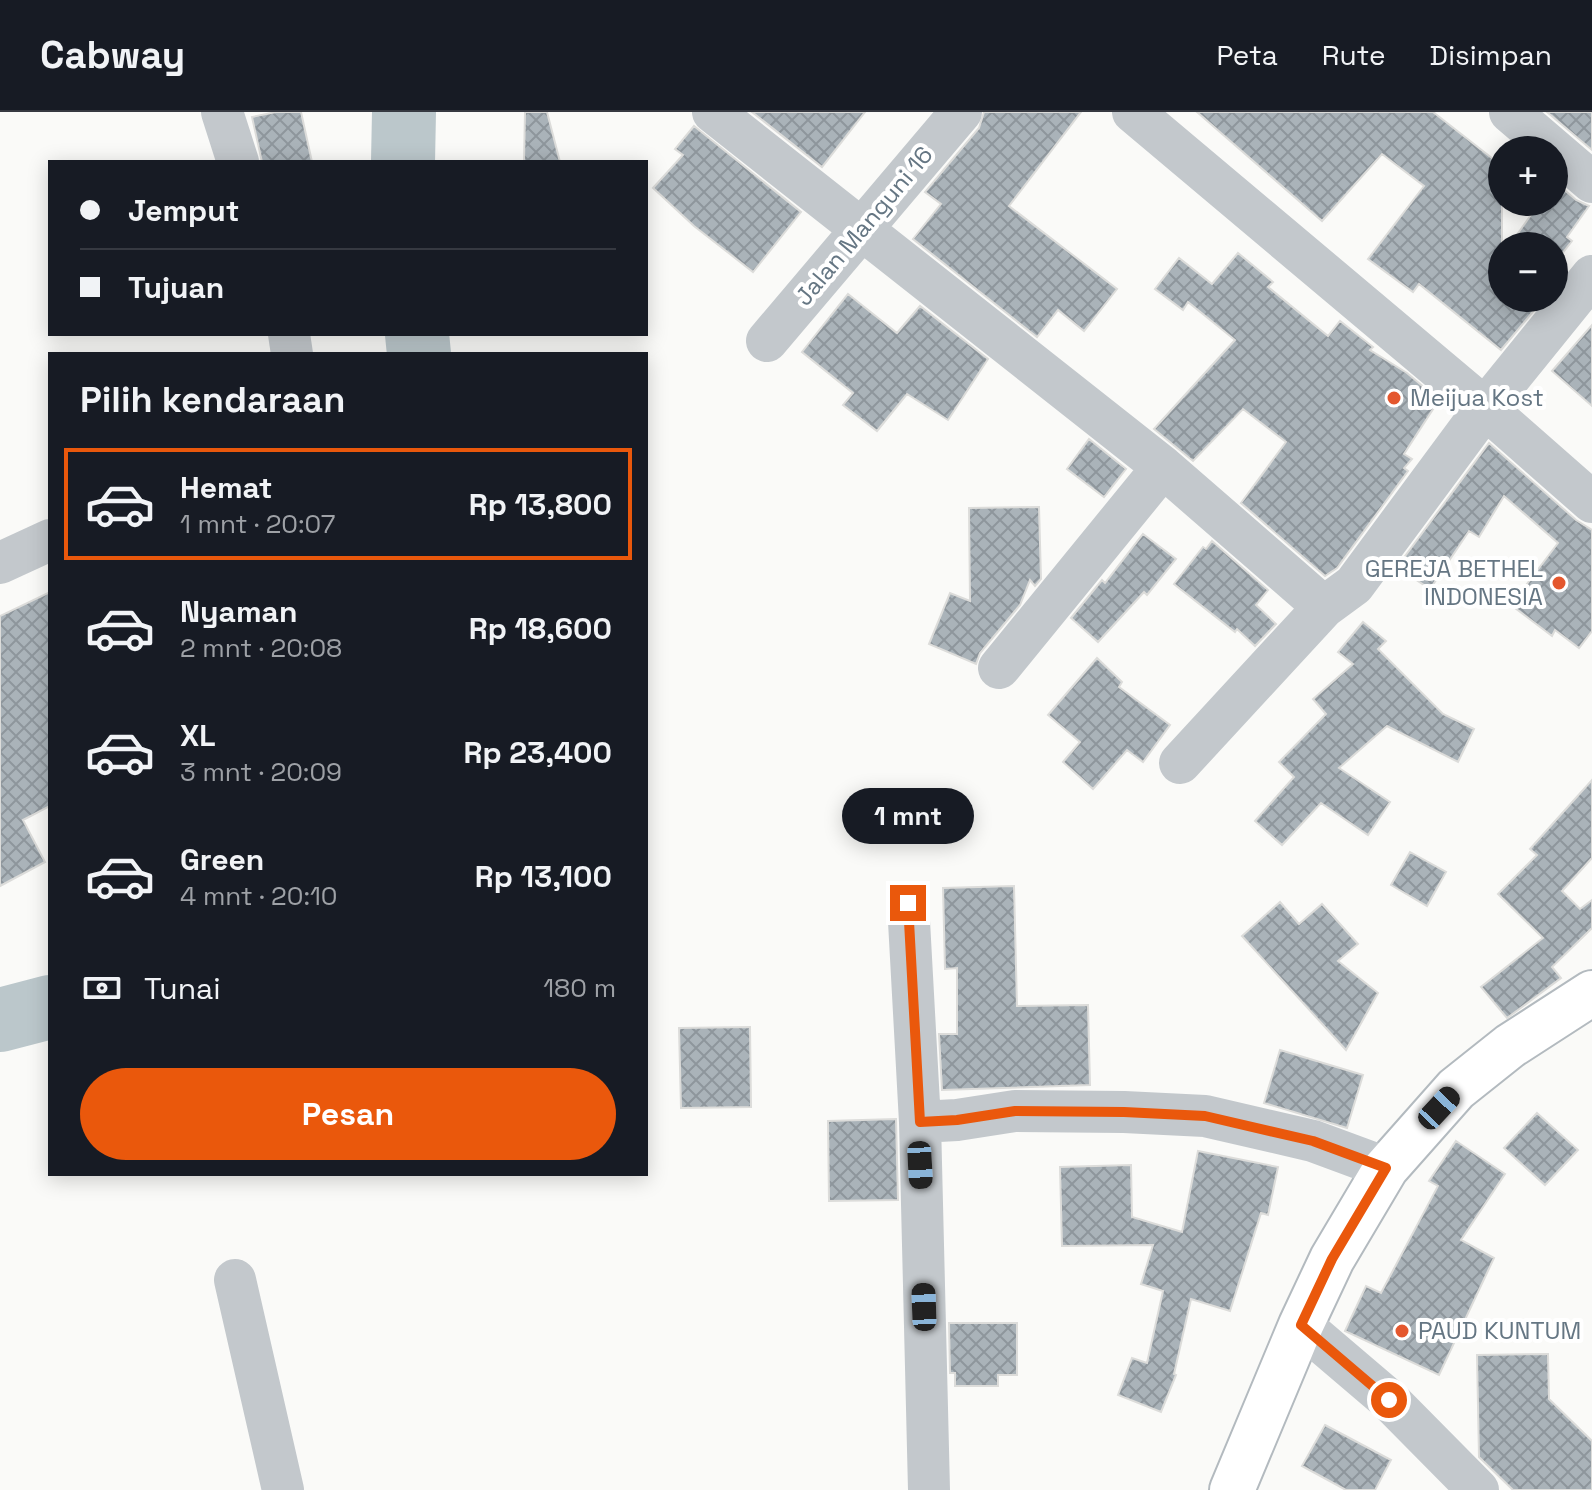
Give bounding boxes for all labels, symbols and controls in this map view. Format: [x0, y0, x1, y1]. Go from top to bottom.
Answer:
text: Cabway [40, 31, 185, 79]
text: Peta [1217, 37, 1278, 73]
text: Rute [1322, 37, 1386, 73]
text: Disimpan [1430, 37, 1552, 73]
map controls [1488, 136, 1568, 312]
button: + [1488, 136, 1568, 216]
street label: Jalan Manguni 16 [788, 140, 939, 312]
text: Jemput [128, 191, 239, 230]
button: − [1488, 232, 1568, 312]
text: Tujuan [128, 268, 224, 307]
text: Pilih kendaraan [80, 377, 345, 423]
place label: Meijua Kost [1410, 382, 1544, 413]
marker: Meijua Kost [1385, 389, 1403, 407]
icon: car [84, 468, 156, 540]
text: Hemat [180, 468, 273, 507]
text: Rp 13,800 [469, 485, 612, 524]
text: 1 mnt · 20:07 [180, 507, 335, 541]
place label: GEREJA BETHEL INDONESIA [1365, 553, 1543, 612]
marker: GEREJA BETHEL INDONESIA [1550, 574, 1568, 592]
icon: car [84, 592, 156, 664]
text: Nyaman [180, 592, 297, 631]
text: Rp 18,600 [469, 609, 612, 648]
text: 2 mnt · 20:08 [180, 631, 342, 665]
icon: car [84, 716, 156, 788]
text: XL [180, 716, 216, 755]
text: Rp 23,400 [463, 733, 612, 772]
text: 3 mnt · 20:09 [180, 755, 342, 789]
callout: 1 mnt [842, 787, 974, 843]
text: 1 mnt [874, 799, 942, 833]
icon: car [84, 840, 156, 912]
text: Green [180, 840, 264, 879]
text: Rp 13,100 [475, 857, 612, 896]
text: 4 mnt · 20:10 [180, 879, 338, 913]
route end [890, 885, 926, 921]
icon: cash [80, 966, 124, 1010]
text: Tunai [144, 969, 221, 1008]
text: 180 m [543, 971, 616, 1005]
button: Pesan [80, 1068, 616, 1160]
car [1414, 1082, 1464, 1134]
car [907, 1140, 933, 1190]
car [911, 1283, 937, 1331]
place label: PAUD KUNTUM [1418, 1315, 1581, 1346]
marker: PAUD KUNTUM [1393, 1322, 1411, 1340]
route start [1371, 1382, 1407, 1418]

